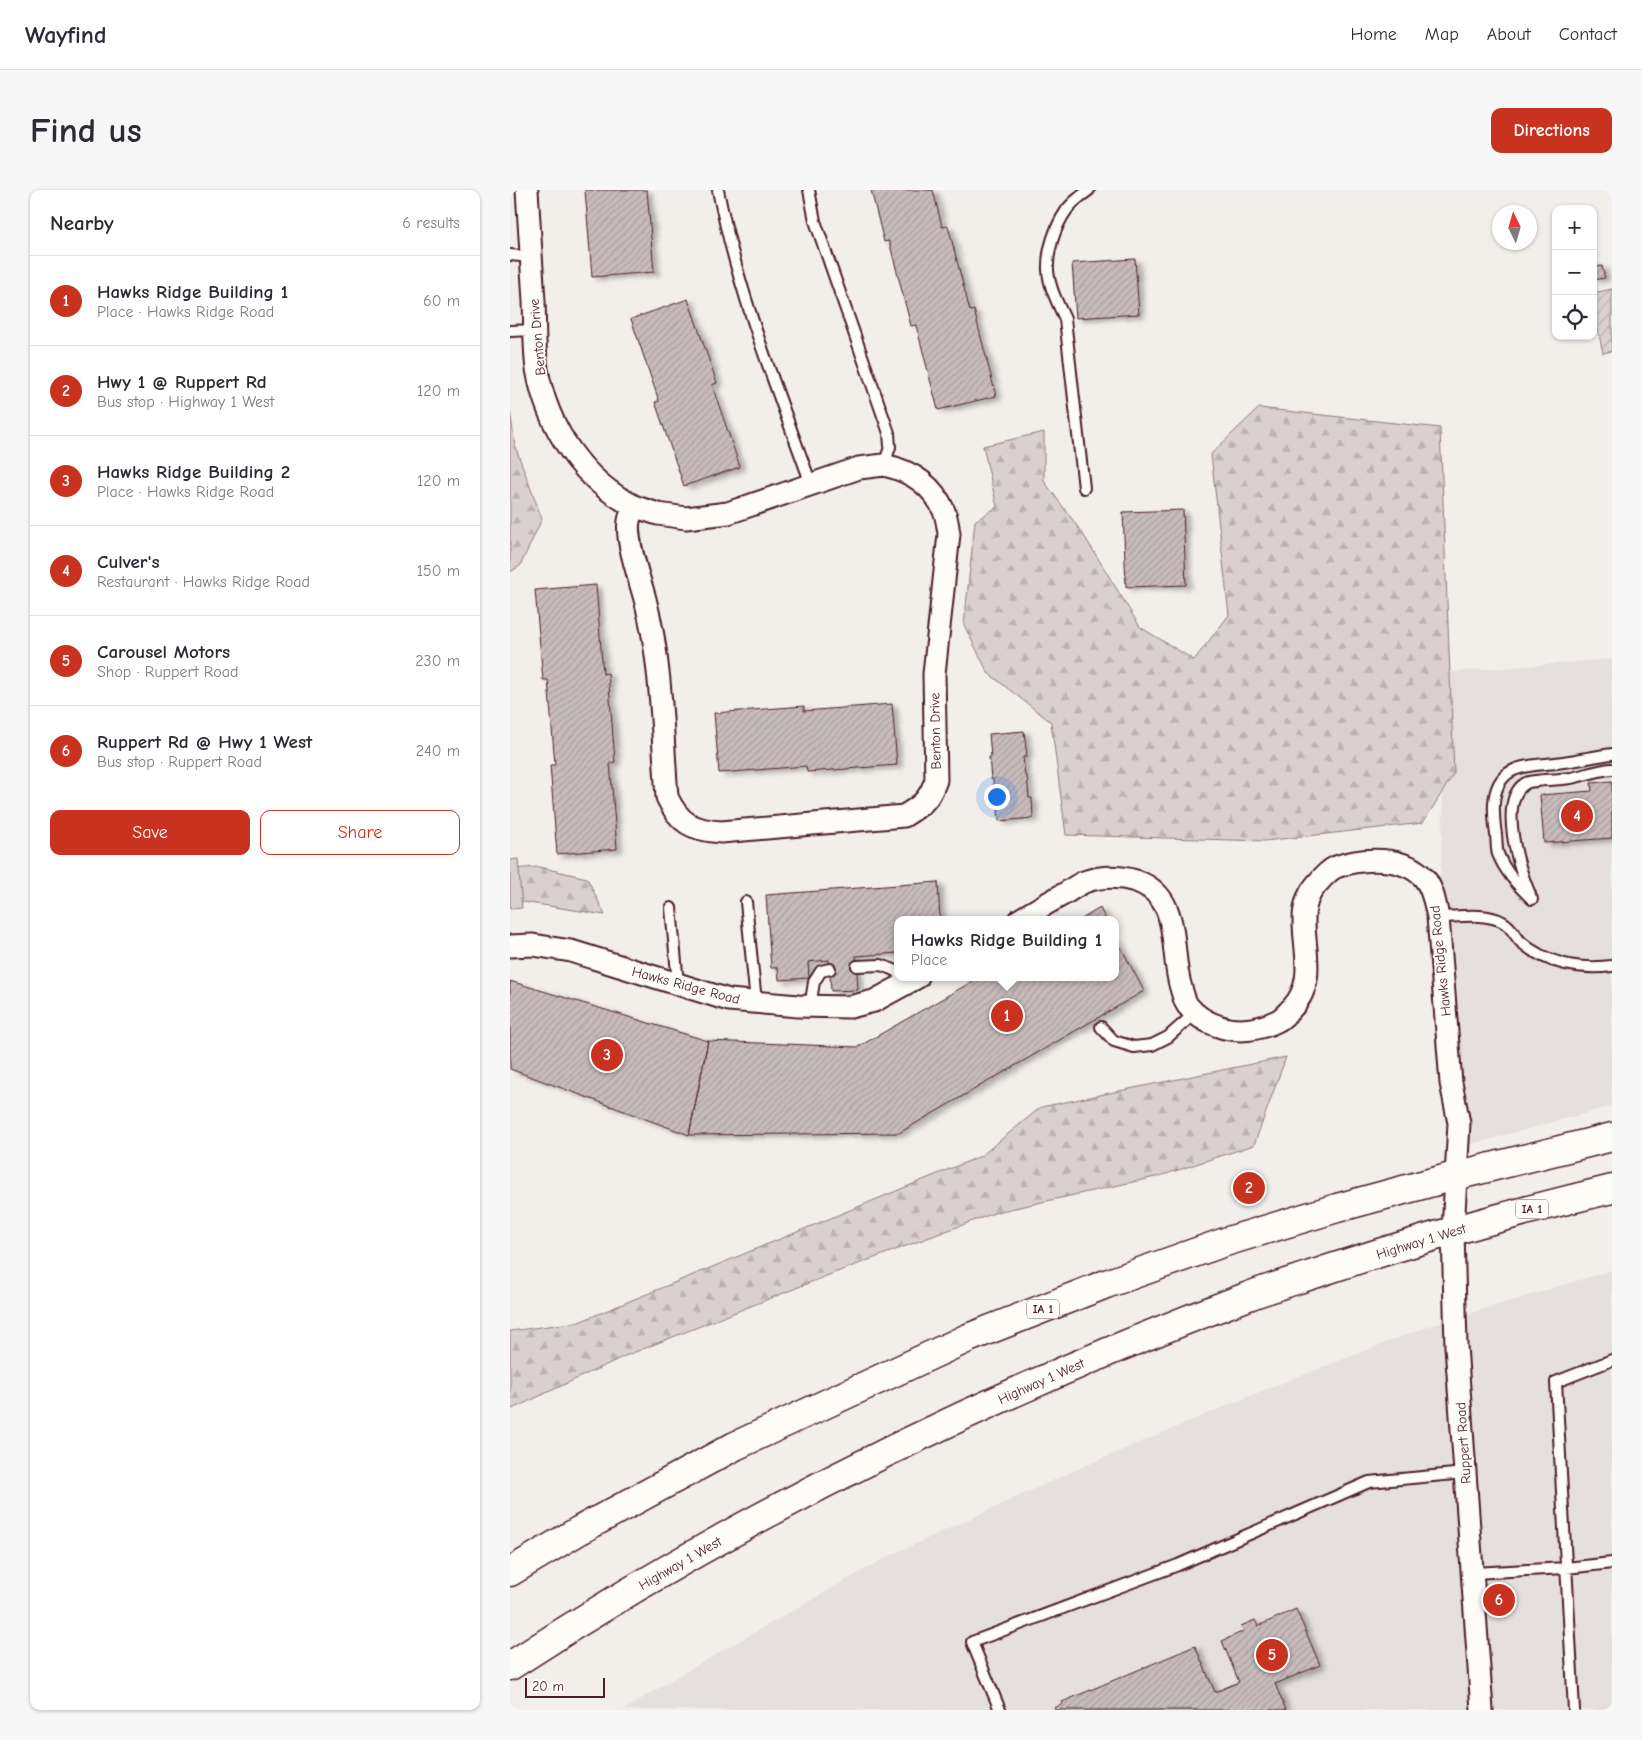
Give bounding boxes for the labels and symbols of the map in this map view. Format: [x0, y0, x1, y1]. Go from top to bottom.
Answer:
north arrow [1492, 205, 1537, 250]
street label: Benton Drive [526, 298, 549, 376]
street label: Benton Drive [926, 692, 945, 770]
your location [984, 784, 1010, 810]
pin: 4 [1561, 797, 1593, 835]
street label: Hawks Ridge Road [1426, 905, 1455, 1017]
street label: Hawks Ridge Road [630, 963, 742, 1008]
pin: 1 [991, 997, 1023, 1035]
pin: 3 [591, 1036, 623, 1074]
pin: 2 [1233, 1169, 1265, 1207]
road number: IA 1 [1516, 1200, 1548, 1218]
street label: Highway 1 West [1374, 1219, 1469, 1263]
road number: IA 1 [1027, 1300, 1059, 1318]
street label: Highway 1 West [995, 1354, 1088, 1408]
street label: Ruppert Road [1452, 1402, 1475, 1484]
street label: Highway 1 West [636, 1532, 726, 1594]
pin: 6 [1483, 1581, 1515, 1619]
pin: 5 [1256, 1636, 1288, 1674]
scale bar [525, 1675, 605, 1698]

